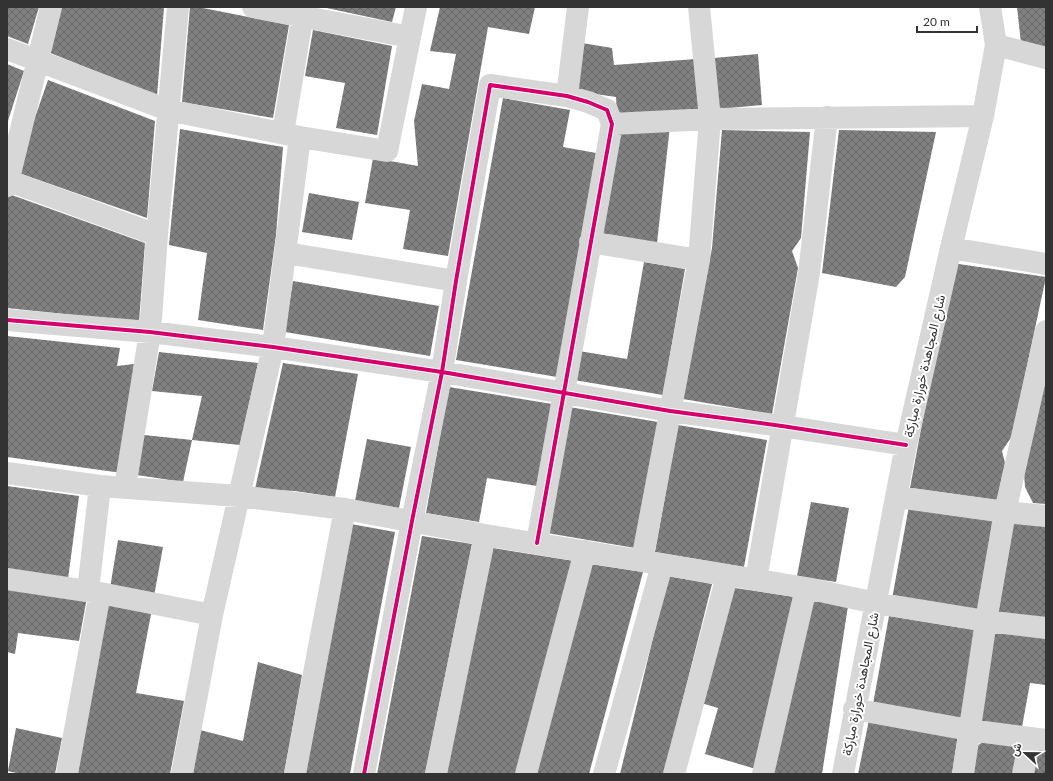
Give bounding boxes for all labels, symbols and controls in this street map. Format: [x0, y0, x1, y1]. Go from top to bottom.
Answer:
scale bar [917, 8, 977, 34]
text: 20 m [923, 14, 950, 29]
street label: شارع المجاهدة خورارة مباركة [900, 293, 950, 439]
street label: شارع المجاهدة خورارة مباركة [838, 611, 884, 757]
north arrow [1005, 733, 1045, 773]
text: ش [1007, 741, 1025, 758]

